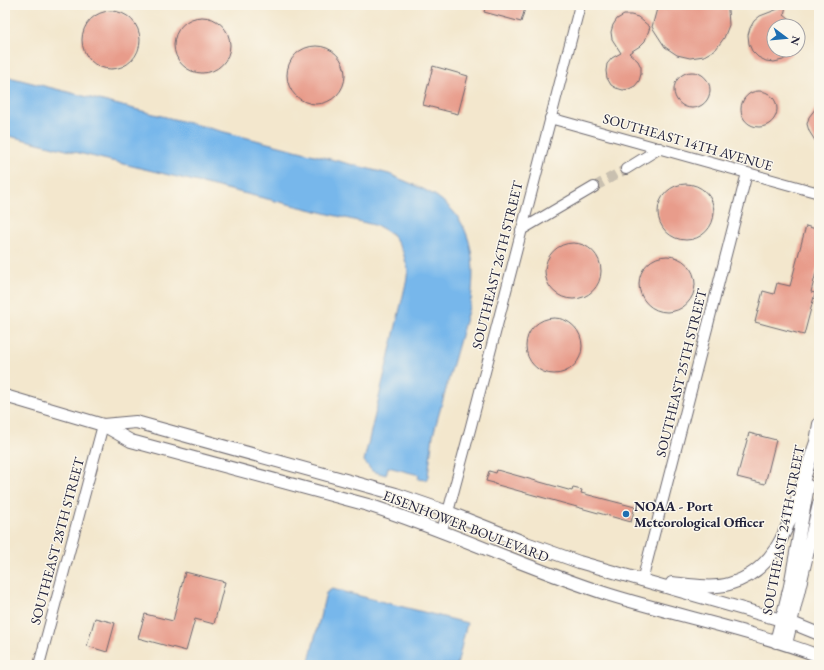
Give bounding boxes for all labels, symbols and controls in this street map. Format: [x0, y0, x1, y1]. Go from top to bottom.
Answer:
north arrow [766, 18, 806, 58]
text: N [788, 35, 804, 47]
street label: SOUTHEAST 14TH AVENUE [601, 109, 775, 175]
street label: SOUTHEAST 26TH STREET [467, 179, 527, 351]
street label: SOUTHEAST 25TH STREET [651, 287, 711, 459]
street label: SOUTHEAST 24TH STREET [758, 443, 808, 616]
street label: SOUTHEAST 28TH STREET [26, 455, 88, 627]
street label: EISENHOWER BOULEVARD [380, 486, 552, 566]
place label: NOAA - Port Meteorological Officer [634, 497, 765, 531]
marker: NOAA - Port Meteorological Officer [621, 509, 631, 519]

